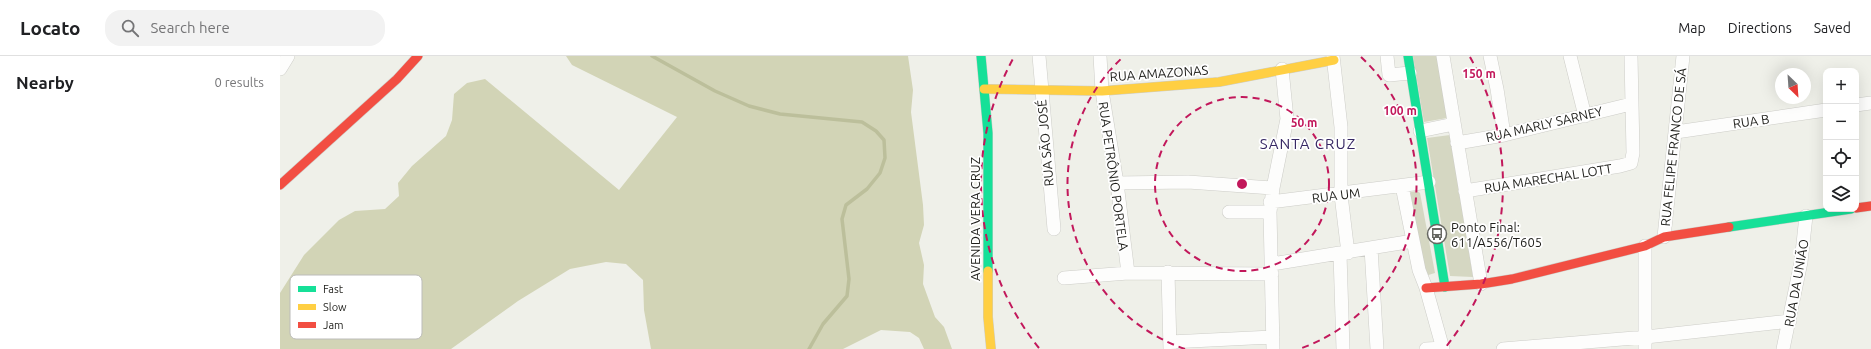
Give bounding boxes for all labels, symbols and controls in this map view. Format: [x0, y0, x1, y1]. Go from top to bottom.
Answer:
search box [105, 10, 385, 46]
text: Locato [20, 17, 81, 39]
icon: search [119, 17, 141, 39]
text: Search here [151, 19, 230, 36]
text: Map [1678, 20, 1706, 36]
text: Directions [1728, 20, 1792, 36]
text: Saved [1814, 20, 1851, 36]
street label: RUA AMAZONAS [1109, 63, 1209, 83]
street label: RUA FELIPE FRANCO DE SÁ [1657, 66, 1688, 227]
text: 150 m [1462, 67, 1496, 80]
north arrow [1775, 68, 1811, 104]
map controls [1823, 68, 1859, 212]
button: + [1823, 68, 1859, 104]
text: Nearby [16, 73, 74, 92]
text: 0 results [214, 75, 264, 89]
street label: RUA SÃO JOSÉ [1033, 99, 1056, 187]
street label: RUA PETRÔNIO PORTELA [1097, 101, 1131, 252]
text: 100 m [1383, 104, 1417, 117]
street label: RUA MARLY SARNEY [1484, 104, 1604, 144]
button: − [1823, 104, 1859, 140]
street label: RUA B [1732, 112, 1770, 130]
text: 50 m [1291, 116, 1317, 129]
district label: SANTA CRUZ [1260, 135, 1356, 152]
button: locate [1823, 140, 1859, 176]
street label: AVENIDA VERA CRUZ [968, 157, 982, 281]
street label: RUA MARECHAL LOTT [1483, 161, 1613, 195]
button: layers [1823, 176, 1859, 212]
centre of rings [1235, 177, 1249, 191]
street label: RUA UM [1311, 185, 1361, 205]
place label: Ponto Final: 611/A556/T605 [1451, 220, 1542, 249]
bus stop icon: Ponto Final: 611/A556/T605 [1426, 223, 1448, 245]
street label: RUA DA UNIÃO [1781, 238, 1811, 328]
legend [290, 275, 422, 339]
text: Fast [323, 283, 344, 295]
text: Slow [323, 301, 347, 313]
text: Jam [323, 319, 344, 331]

